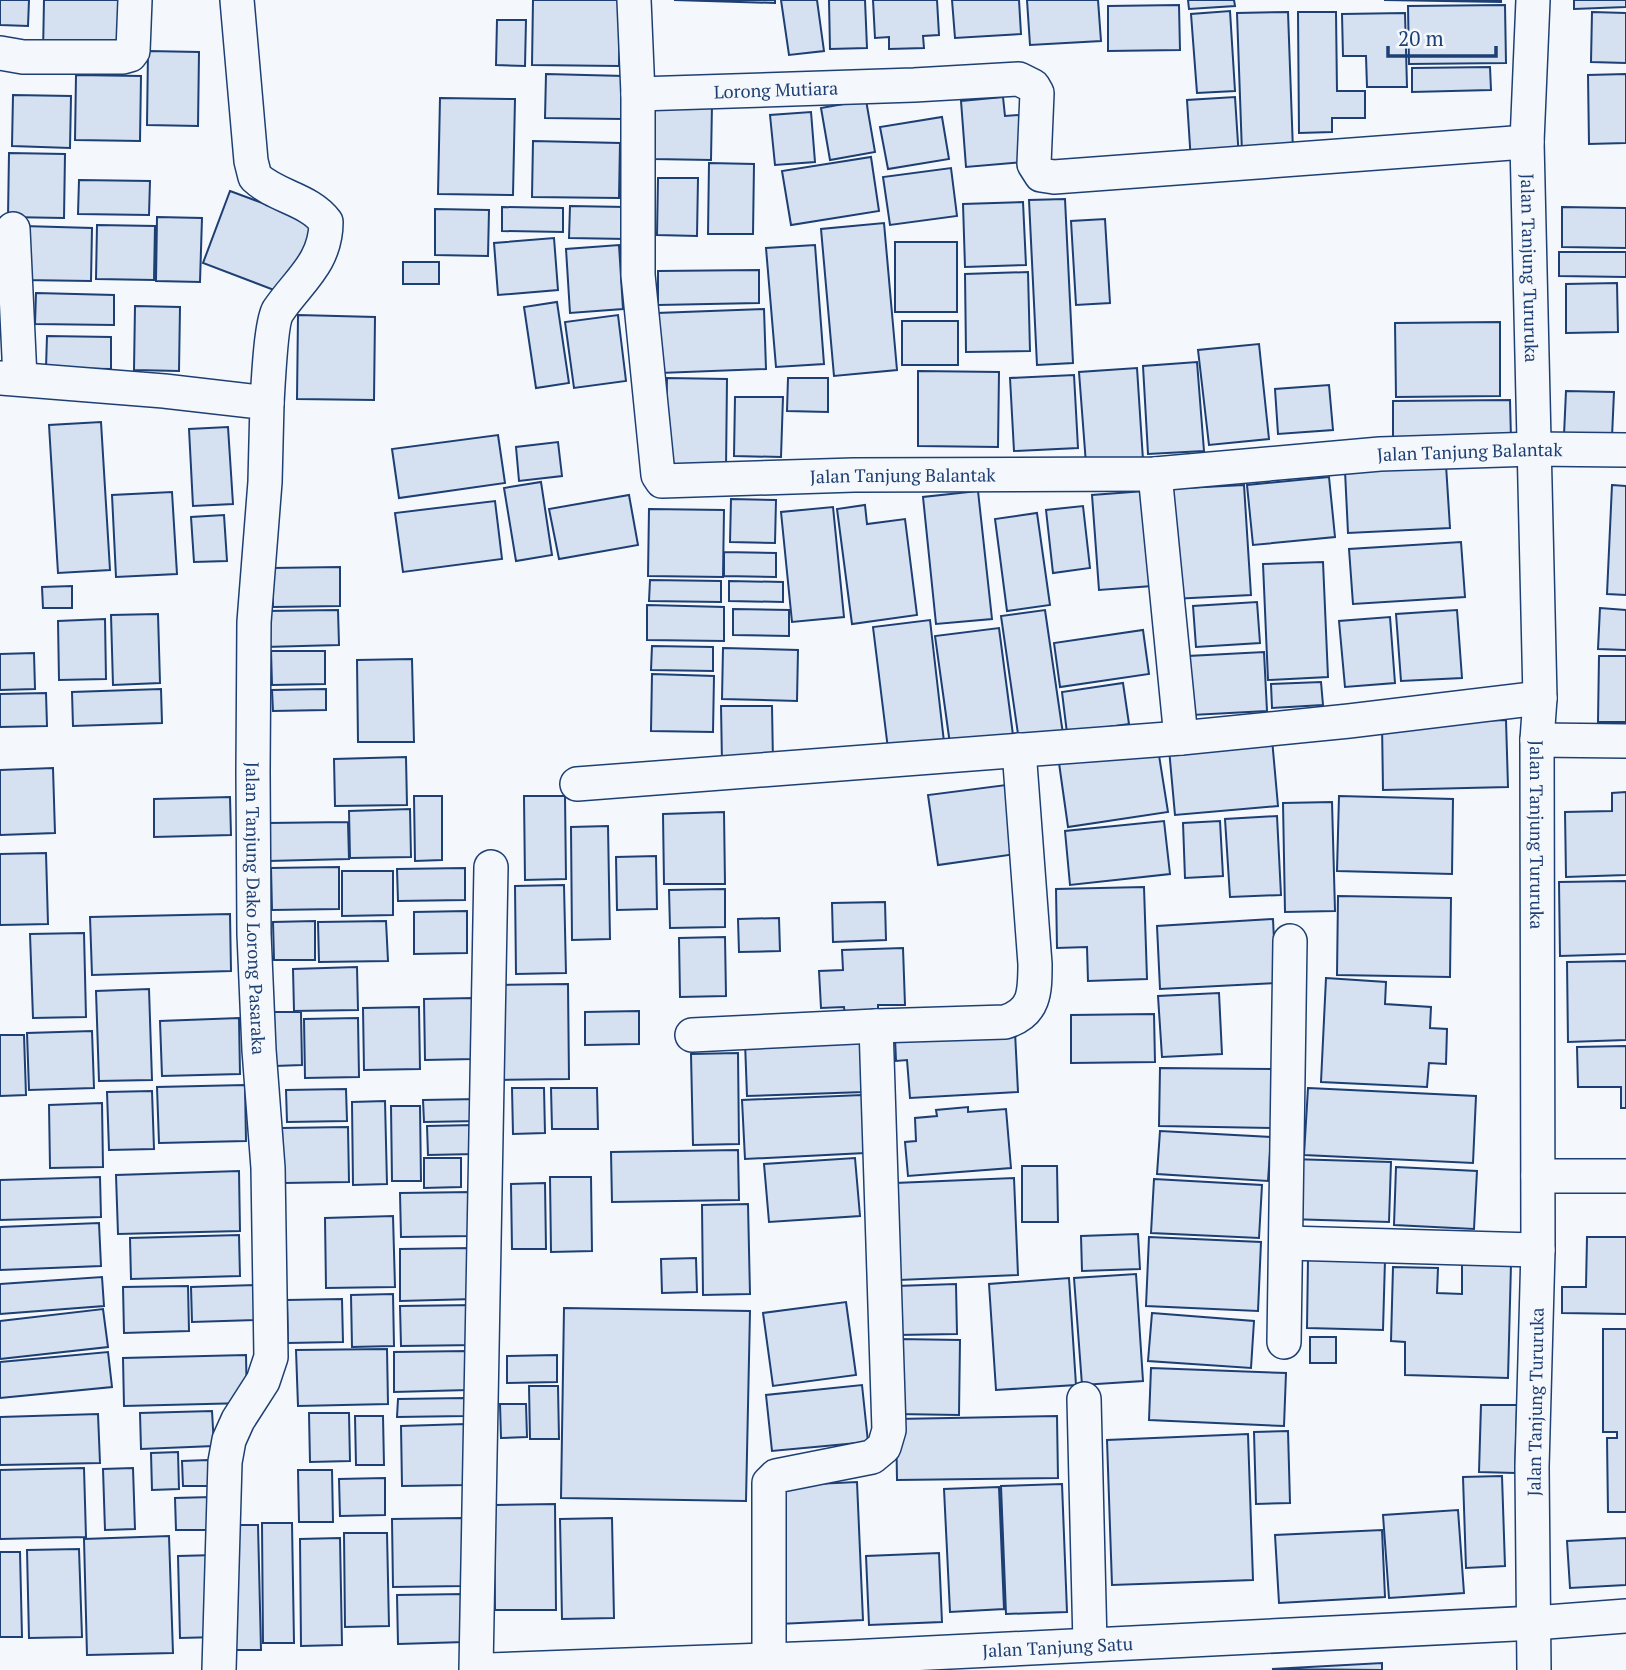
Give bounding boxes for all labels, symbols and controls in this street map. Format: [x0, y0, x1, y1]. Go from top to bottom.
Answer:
scale bar [1388, 14, 1496, 58]
text: 20 m [1398, 24, 1444, 52]
street label: Lorong Mutiara [713, 75, 839, 104]
street label: Jalan Tanjung Tururuka [1516, 173, 1544, 363]
street label: Jalan Tanjung Balantak [1376, 437, 1563, 466]
street label: Jalan Tanjung Balantak [809, 463, 996, 488]
street label: Jalan Tanjung Tururuka [1525, 740, 1549, 929]
street label: Jalan Tanjung Dako Lorong Pasaraka [241, 762, 271, 1056]
street label: Jalan Tanjung Tururuka [1521, 1307, 1549, 1497]
street label: Jalan Tanjung Satu [981, 1631, 1134, 1662]

